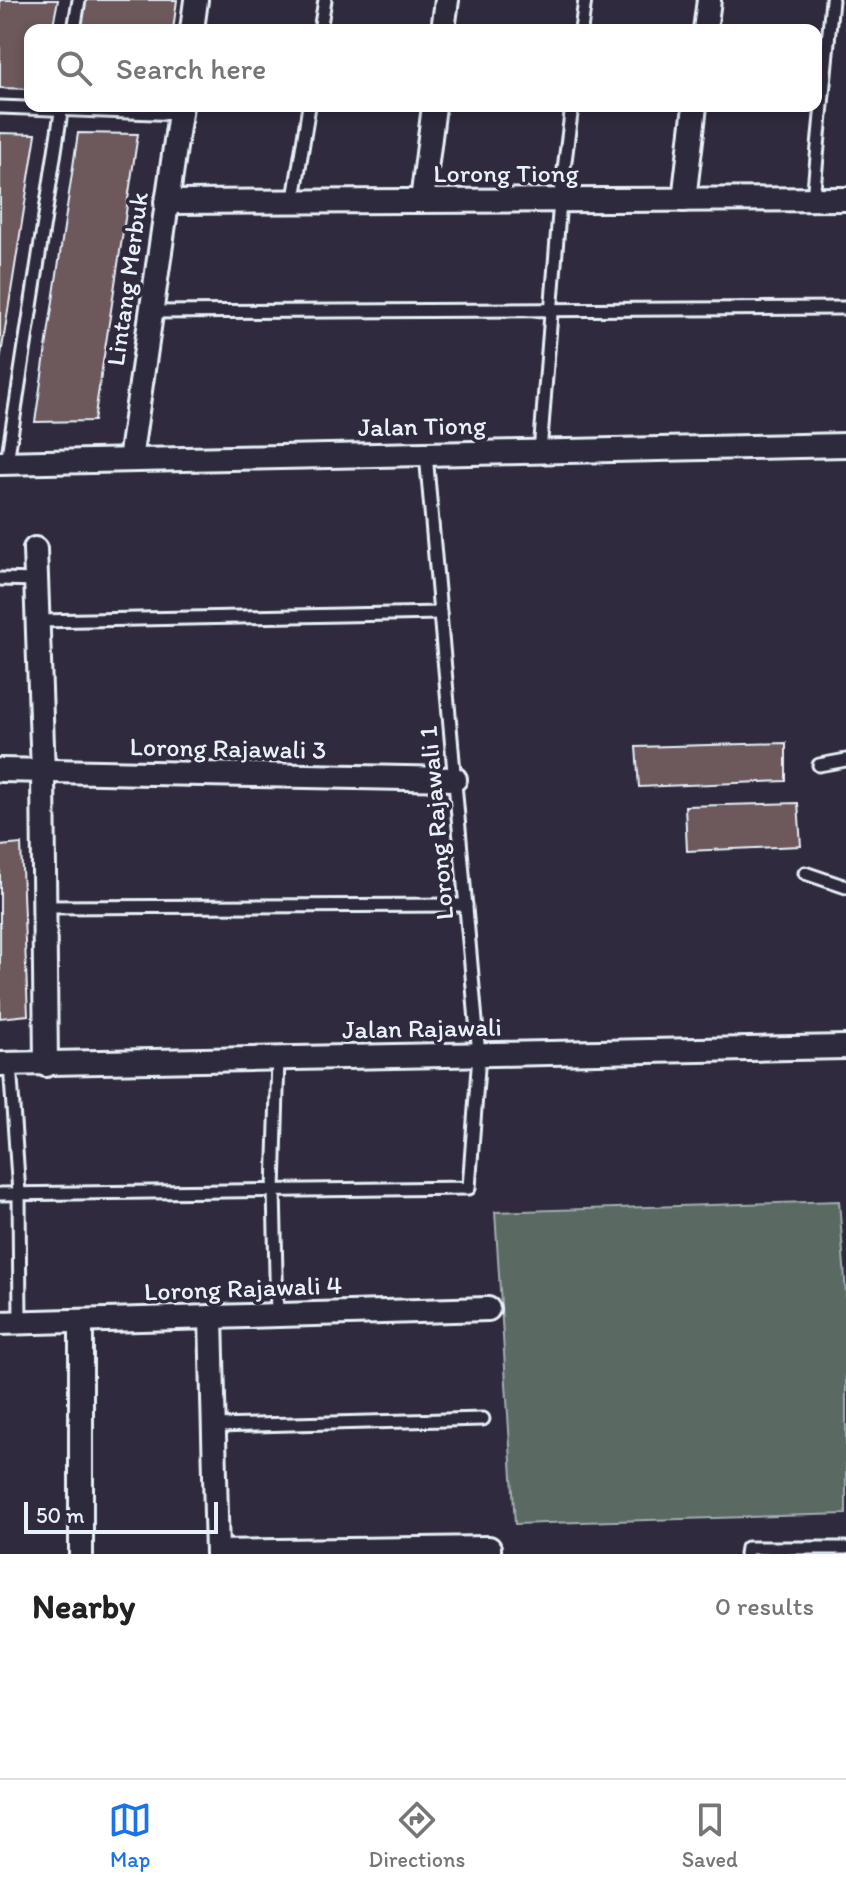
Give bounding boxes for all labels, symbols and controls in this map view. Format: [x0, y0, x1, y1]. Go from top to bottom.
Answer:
search box [24, 24, 822, 112]
icon: search [52, 46, 96, 90]
text: Search here [116, 50, 266, 87]
street label: Lorong Tiong [433, 157, 579, 189]
street label: Lintang Merbuk [99, 190, 155, 368]
street label: Jalan Tiong [358, 409, 487, 443]
street label: Lorong Rajawali 1 [412, 725, 460, 921]
street label: Lorong Rajawali 3 [129, 730, 327, 766]
street label: Jalan Rajawali [342, 1011, 502, 1045]
street label: Lorong Rajawali 4 [143, 1269, 343, 1307]
scale bar [24, 1498, 218, 1534]
text: 50 m [36, 1502, 85, 1529]
text: Nearby [32, 1586, 135, 1627]
text: 0 results [715, 1590, 814, 1622]
tab: Map [108, 1798, 152, 1873]
tab: Directions [369, 1798, 465, 1873]
tab: Saved [682, 1798, 738, 1873]

